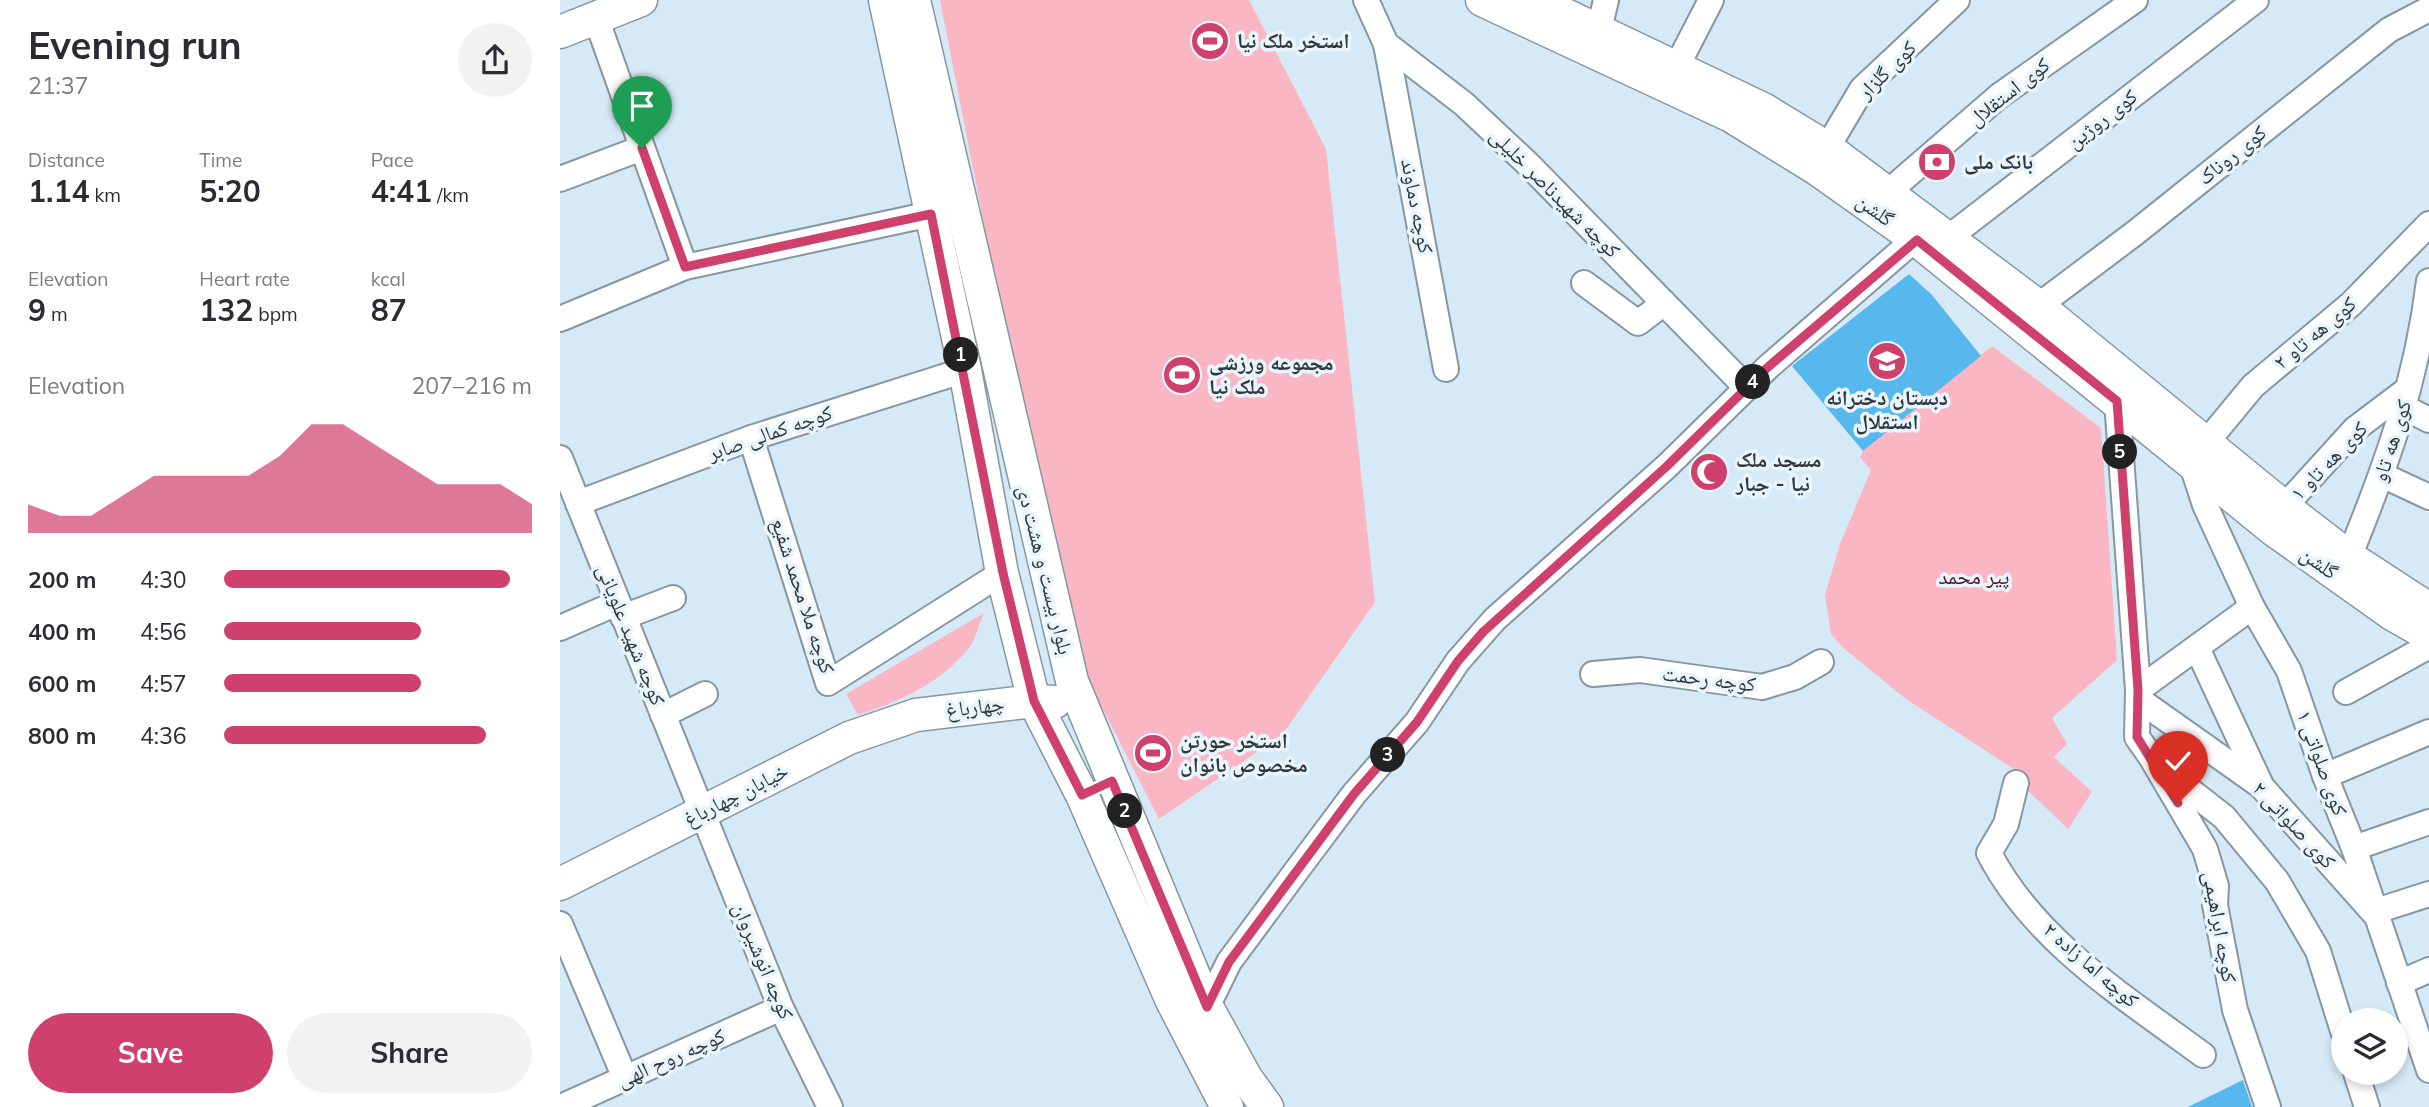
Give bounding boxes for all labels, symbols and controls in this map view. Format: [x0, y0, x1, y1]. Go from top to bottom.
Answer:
sports icon: استخر ملک نیا [1189, 20, 1231, 62]
text: Evening run [28, 21, 242, 69]
button: share [458, 23, 532, 97]
place label: استخر ملک نیا [1237, 27, 1349, 53]
street label: کوی گلزار [1851, 34, 1921, 105]
street label: کوی استقلال [1962, 51, 2055, 131]
text: 21:37 [28, 71, 88, 100]
pin [612, 76, 672, 148]
street label: کوی روژین [2061, 82, 2143, 155]
icon: arrive [623, 87, 661, 125]
street label: کوی روناک [2192, 118, 2271, 190]
street label: کوچه شهیدناصر خلیلی [1484, 122, 1626, 264]
bank icon: بانک ملی [1916, 141, 1958, 183]
text: Distance [28, 148, 105, 172]
text: Time [199, 148, 242, 172]
text: Pace [371, 148, 414, 172]
place label: بانک ملی [1964, 148, 2033, 175]
street label: کوچه دماوند [1396, 156, 1440, 256]
text: 1.14 [28, 172, 89, 210]
text: 5:20 [199, 172, 261, 210]
text: 4:41 [371, 172, 432, 210]
text: km [89, 183, 121, 207]
text: /km [432, 183, 469, 207]
street label: گلشن [1851, 187, 1900, 232]
text: Elevation [28, 267, 108, 291]
text: Heart rate [199, 267, 290, 291]
text: kcal [371, 267, 405, 291]
street label: کوی هه تاو ۲ [2268, 290, 2361, 374]
text: 9 [28, 291, 46, 329]
text: 132 [199, 291, 253, 329]
text: 87 [371, 291, 407, 329]
text: m [46, 302, 68, 326]
text: bpm [253, 302, 298, 326]
pin: 1 [944, 338, 978, 372]
school or university icon: دبستان دخترانه استقلال [1866, 340, 1908, 382]
text: 1 [955, 342, 966, 366]
place label: مجموعه ورزشی ملک نیا [1209, 349, 1334, 399]
sports icon: مجموعه ورزشی ملک نیا [1161, 354, 1203, 396]
pin: 4 [1736, 364, 1770, 400]
text: 4 [1747, 369, 1758, 393]
text: Elevation [28, 371, 125, 400]
text: 207–216 m [411, 371, 532, 400]
place label: دبستان دخترانه استقلال [1826, 384, 1948, 435]
street label: کوی هه تاو [2366, 396, 2417, 485]
street label: کوچه کمالی صابر [703, 399, 836, 467]
street label: کوی هه تاو ۱ [2284, 415, 2373, 505]
pin: 5 [2102, 434, 2138, 470]
text: 5 [2114, 439, 2125, 463]
place label: مسجد ملک نیا - جبار [1735, 446, 1822, 496]
mosque icon: مسجد ملک نیا - جبار [1688, 451, 1730, 493]
street label: بلوار بیست و هشت دی [1012, 482, 1080, 657]
street label: کوچه ملا محمد شفیع [766, 515, 841, 677]
street label: گلشن [2295, 540, 2344, 585]
street label: کوچه شهید علویانی [591, 560, 672, 710]
park label: پیر محمد [1939, 563, 2009, 589]
text: 200 m [28, 565, 96, 594]
text: 4:30 [140, 565, 187, 594]
text: 400 m [28, 617, 96, 646]
text: 4:56 [140, 617, 187, 646]
street label: کوچه رحمت [1661, 659, 1758, 697]
text: 600 m [28, 669, 96, 698]
text: 4:57 [140, 669, 187, 698]
street label: چهارباغ [944, 690, 1006, 723]
street label: کوی صلواتی ۱ [2291, 707, 2354, 819]
text: 800 m [28, 721, 96, 750]
text: 4:36 [140, 721, 187, 750]
place label: استخر حورتن مخصوص بانوان [1180, 727, 1308, 778]
pin [2148, 731, 2208, 803]
sports icon: استخر حورتن مخصوص بانوان [1132, 732, 1174, 774]
pin: 3 [1370, 738, 1406, 772]
text: 3 [1382, 742, 1393, 766]
icon: check [2159, 742, 2197, 780]
street label: خیابان چهارباغ [679, 757, 793, 832]
street label: کوی صلواتی ۲ [2247, 775, 2342, 874]
pin: 2 [1108, 794, 1142, 828]
text: 2 [1119, 798, 1130, 822]
street label: کوچه ابراهیمی [2197, 869, 2244, 985]
street label: کوچه انوشیروان [728, 898, 800, 1023]
street label: کوچه اما زاده ۲ [2039, 916, 2145, 1013]
map controls [2331, 1008, 2408, 1085]
button: layers [2331, 1008, 2408, 1085]
button: Save [28, 1013, 273, 1093]
button: Share [287, 1013, 532, 1093]
street label: کوچه روح الهی [613, 1022, 729, 1093]

